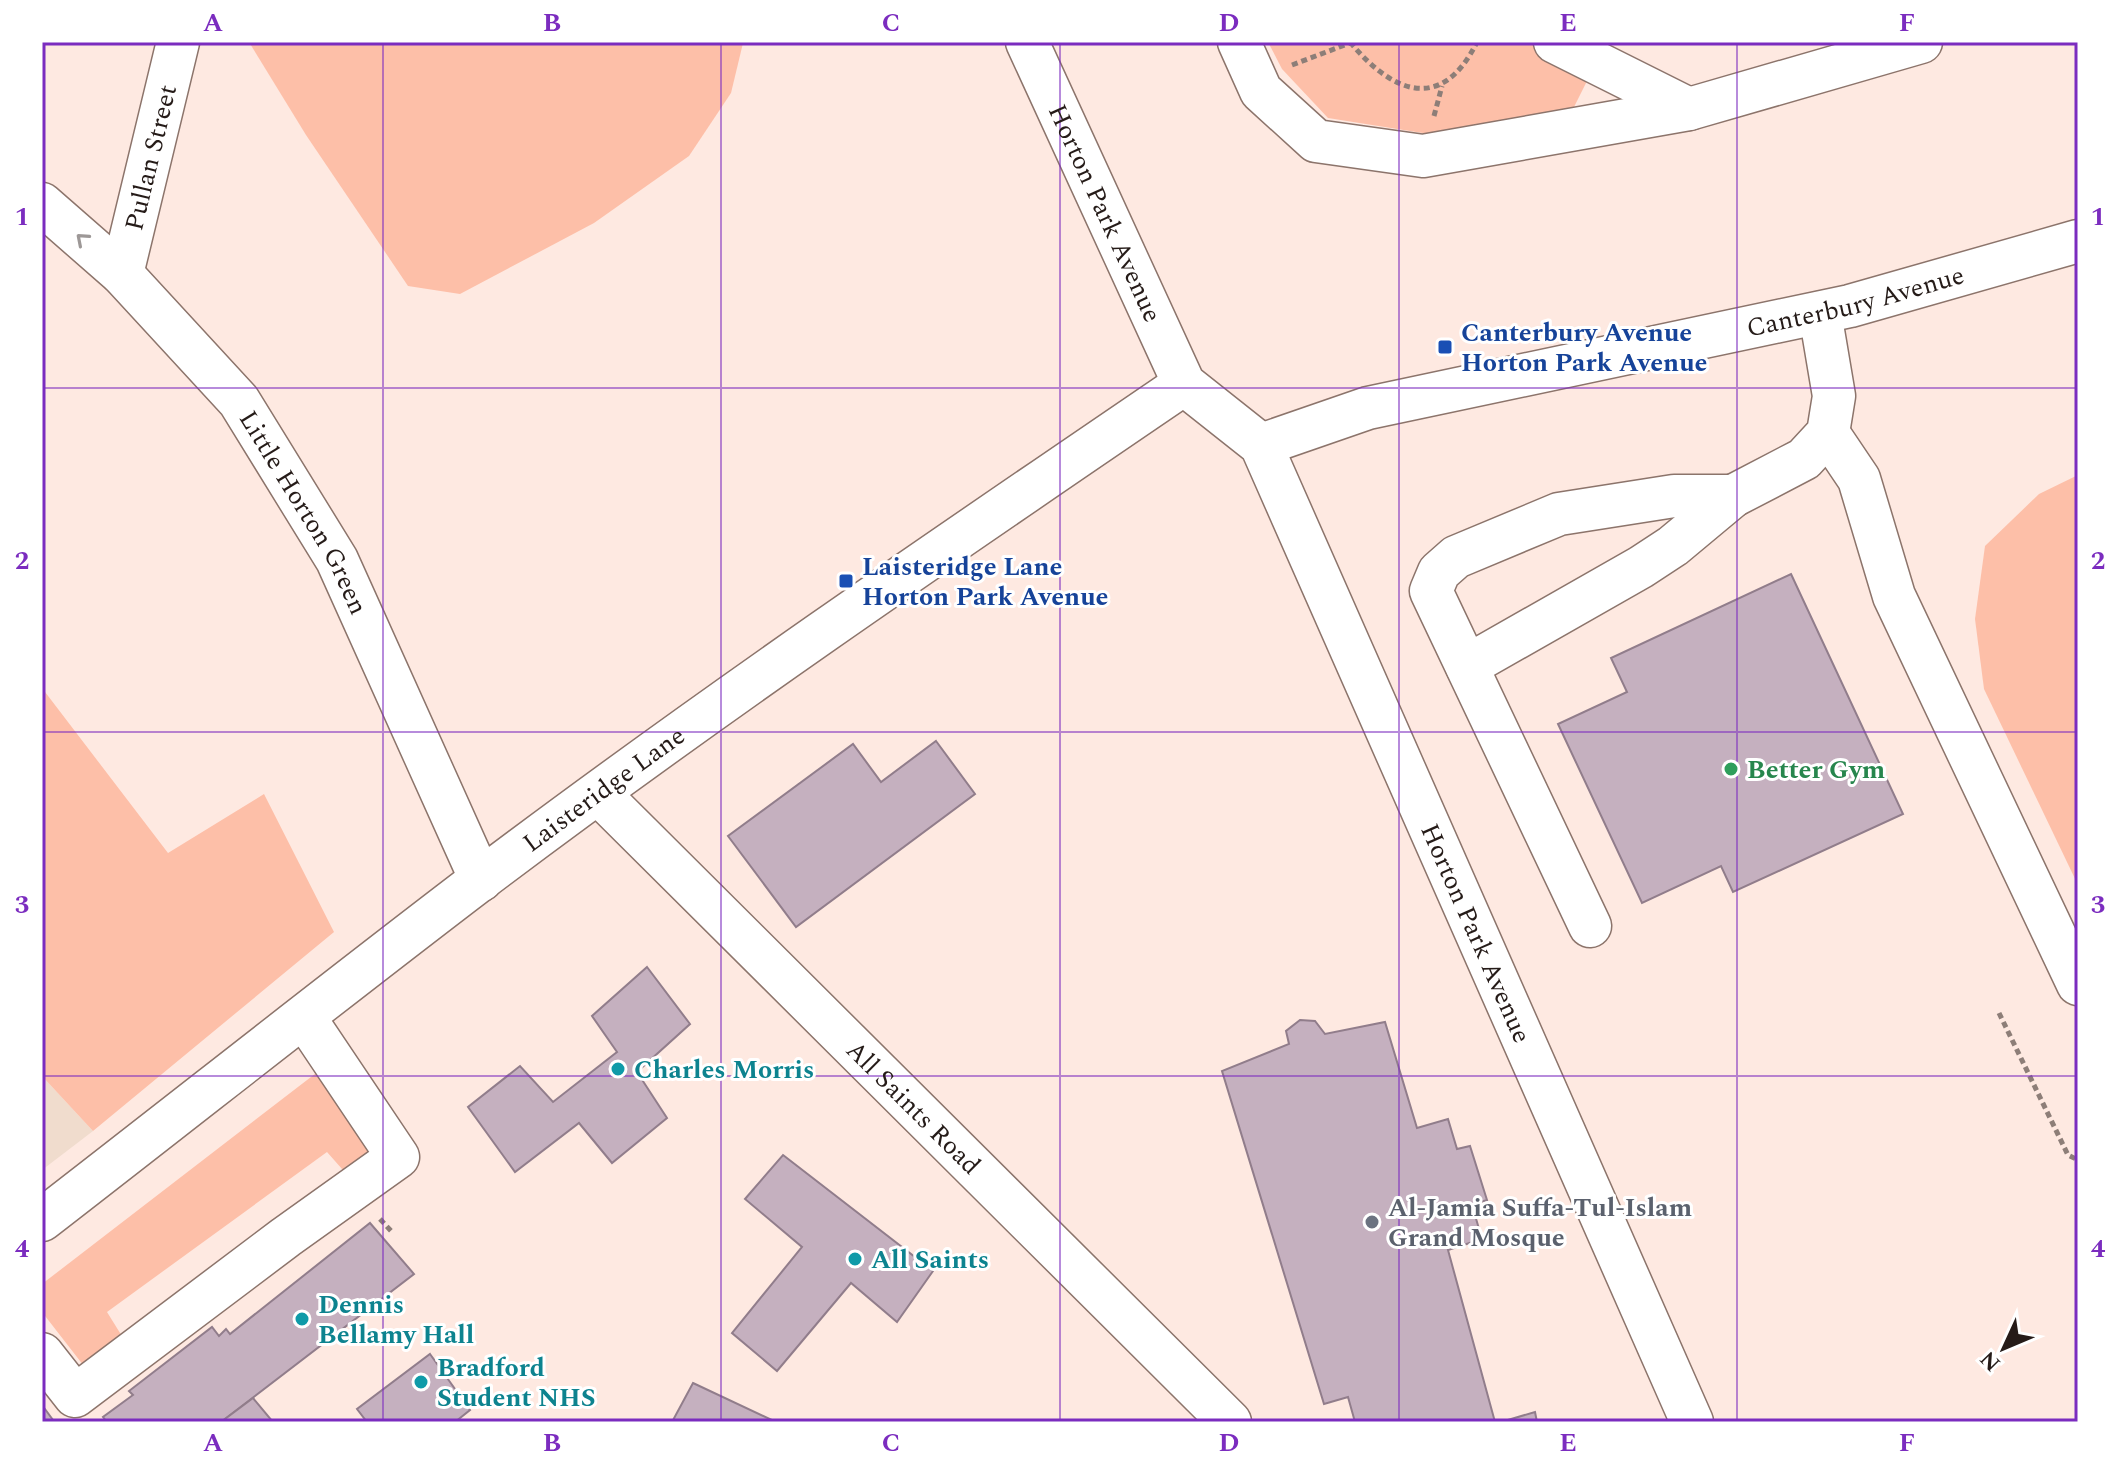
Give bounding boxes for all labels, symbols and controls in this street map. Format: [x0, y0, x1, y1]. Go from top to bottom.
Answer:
text: A [203, 3, 223, 43]
text: B [543, 3, 561, 43]
text: C [882, 3, 900, 43]
text: D [1219, 3, 1239, 43]
text: E [1559, 3, 1577, 43]
text: F [1899, 3, 1915, 43]
street label: Pullan Street [114, 80, 188, 235]
street label: Horton Park Avenue [1037, 98, 1172, 329]
text: 1 [15, 197, 29, 237]
text: 1 [2091, 197, 2105, 237]
one-way arrow [77, 234, 92, 249]
street label: Canterbury Avenue [1743, 255, 1969, 348]
place label: Canterbury Avenue Horton Park Avenue [1461, 313, 1707, 383]
marker: Canterbury Avenue Horton Park Avenue [1436, 338, 1454, 356]
street label: Little Horton Green [228, 403, 378, 621]
text: 2 [15, 541, 29, 581]
text: 2 [2091, 541, 2105, 581]
place label: Laisteridge Lane Horton Park Avenue [862, 547, 1108, 617]
marker: Laisteridge Lane Horton Park Avenue [837, 572, 855, 590]
street label: Laisteridge Lane [514, 716, 694, 863]
place label: Better Gym [1747, 750, 1885, 790]
marker: Better Gym [1722, 760, 1740, 778]
street label: Horton Park Avenue [1409, 817, 1541, 1050]
text: 3 [15, 885, 29, 925]
text: 3 [2091, 885, 2105, 925]
street label: All Saints Road [836, 1031, 990, 1185]
place label: Charles Morris [634, 1050, 814, 1090]
marker: Charles Morris [609, 1060, 627, 1078]
place label: Al-Jamia Suffa-Tul-Islam Grand Mosque [1388, 1188, 1692, 1258]
marker: Al-Jamia Suffa-Tul-Islam Grand Mosque [1363, 1213, 1381, 1231]
text: 4 [15, 1229, 30, 1269]
text: 4 [2091, 1229, 2106, 1269]
place label: All Saints [871, 1240, 989, 1280]
marker: All Saints [846, 1250, 864, 1268]
place label: Dennis Bellamy Hall [318, 1285, 474, 1355]
north arrow [1964, 1308, 2044, 1388]
marker: Dennis Bellamy Hall [293, 1310, 311, 1328]
text: N [1973, 1343, 2009, 1379]
place label: Bradford Student NHS [437, 1348, 596, 1418]
marker: Bradford Student NHS [412, 1373, 430, 1391]
text: A [203, 1423, 223, 1463]
text: B [543, 1423, 561, 1463]
text: C [882, 1423, 900, 1463]
text: D [1219, 1423, 1239, 1463]
text: E [1559, 1423, 1577, 1463]
text: F [1899, 1423, 1915, 1463]

